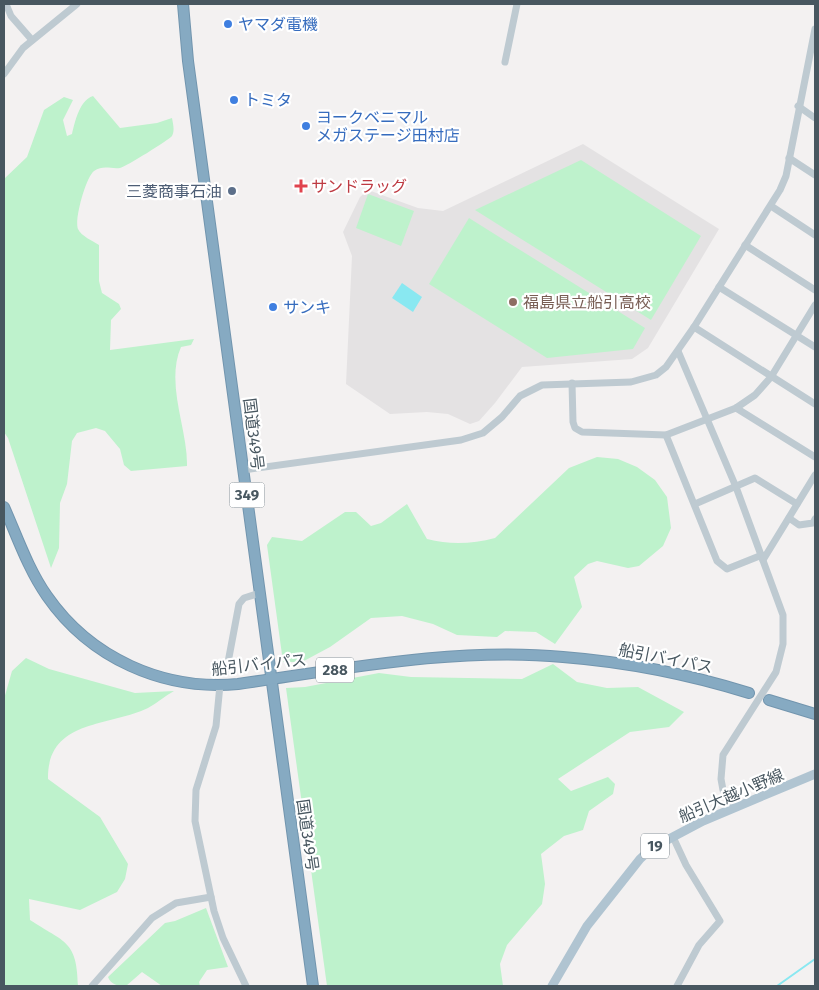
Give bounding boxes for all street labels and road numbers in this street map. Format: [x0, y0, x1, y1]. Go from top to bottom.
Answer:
street label: 国道349号 [240, 397, 267, 471]
road number: 349 [230, 482, 264, 508]
street label: 船引バイパス [617, 640, 715, 677]
street label: 船引バイパス [210, 650, 308, 679]
road number: 288 [316, 658, 354, 682]
street label: 船引大越小野線 [676, 765, 786, 826]
street label: 国道349号 [293, 798, 322, 872]
road number: 19 [641, 834, 669, 858]

